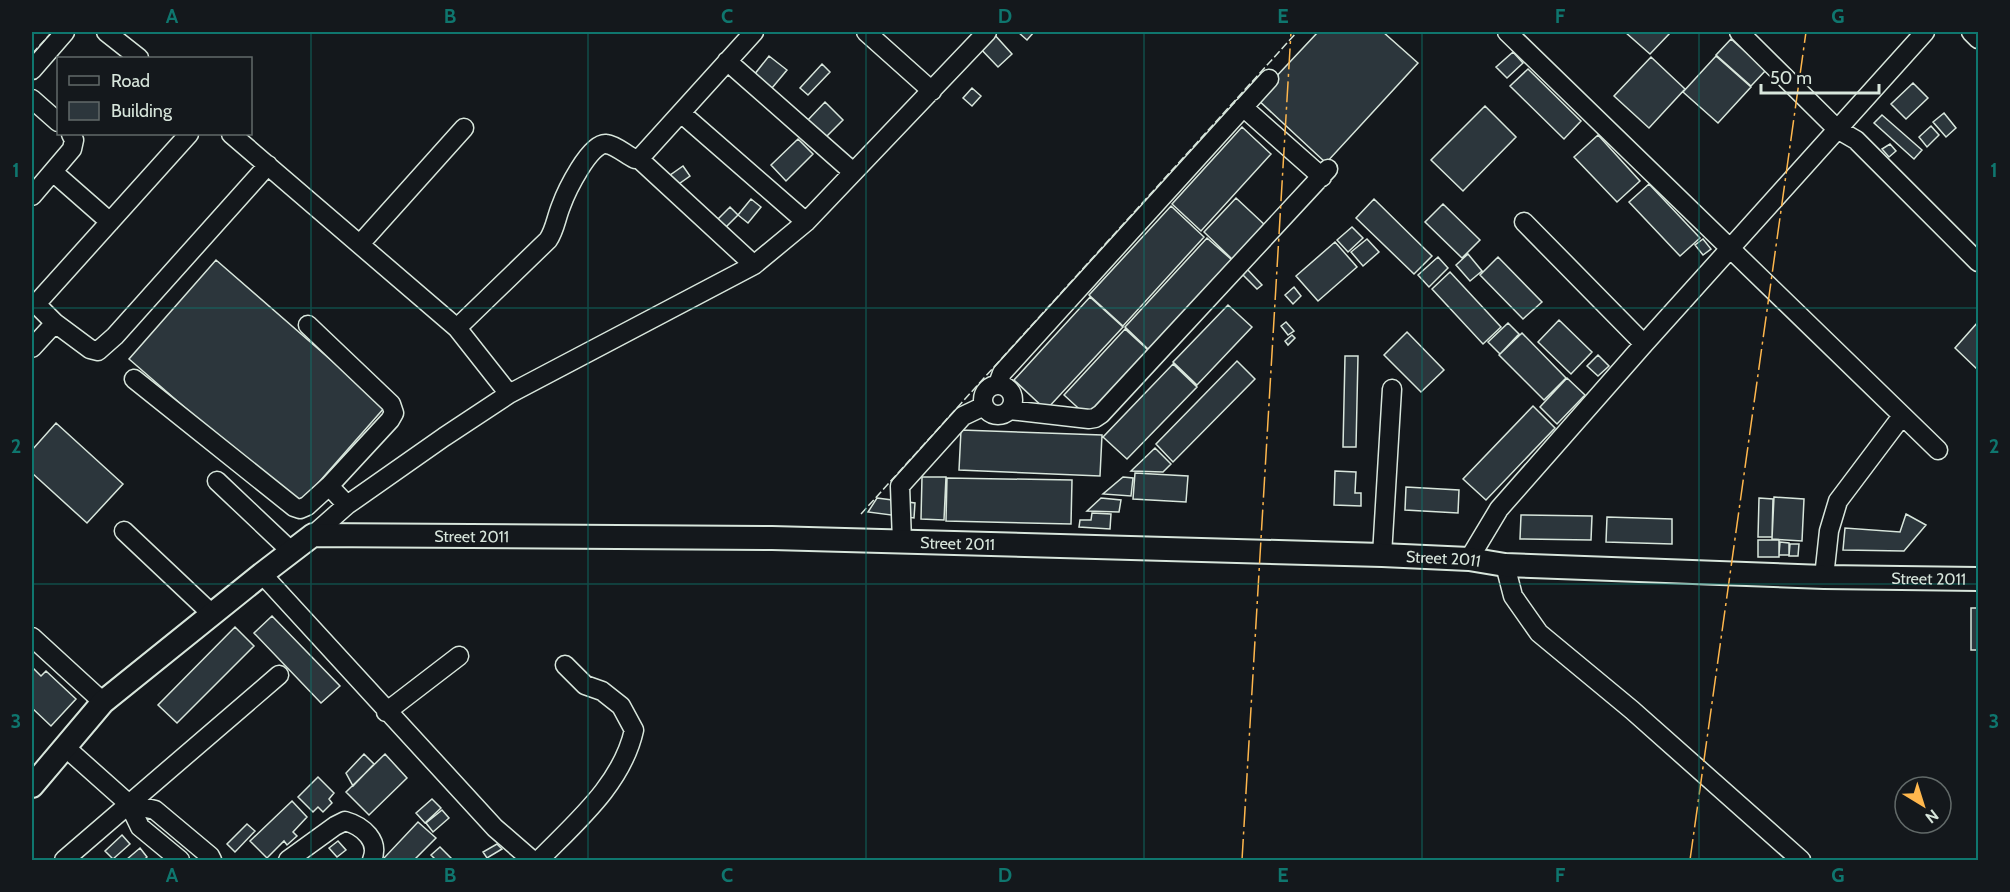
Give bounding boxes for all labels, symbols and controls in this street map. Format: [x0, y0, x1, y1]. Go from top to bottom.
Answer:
text: A [166, 4, 179, 28]
text: B [444, 4, 456, 28]
text: C [721, 4, 733, 28]
text: D [998, 4, 1012, 28]
text: E [1277, 4, 1289, 28]
text: F [1555, 4, 1566, 28]
text: G [1831, 4, 1845, 28]
legend [57, 57, 252, 135]
scale bar [1761, 57, 1880, 95]
text: 50 m [1770, 67, 1812, 89]
text: Road [111, 70, 150, 92]
text: Building [111, 100, 173, 122]
text: 1 [12, 158, 20, 182]
text: 1 [1990, 158, 1998, 182]
text: 2 [11, 434, 21, 458]
text: 2 [1989, 434, 1999, 458]
street label: Street 2011 [434, 526, 509, 546]
street label: Street 2011 [920, 533, 995, 554]
street label: Street 2011 [1406, 547, 1482, 570]
street label: Street 2011 [1891, 568, 1966, 588]
text: 3 [11, 709, 21, 733]
text: 3 [1989, 709, 1999, 733]
north arrow [1893, 775, 1953, 835]
text: N [1922, 805, 1942, 827]
text: A [166, 863, 179, 887]
text: B [444, 863, 456, 887]
text: C [721, 863, 733, 887]
text: D [998, 863, 1012, 887]
text: E [1277, 863, 1289, 887]
text: F [1555, 863, 1566, 887]
text: G [1831, 863, 1845, 887]

